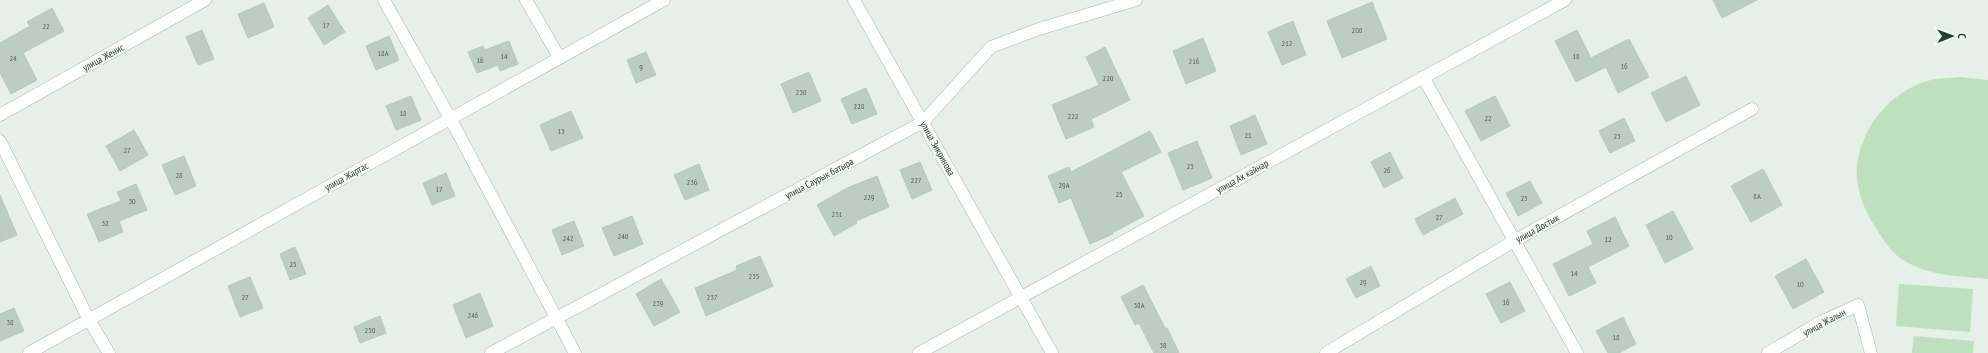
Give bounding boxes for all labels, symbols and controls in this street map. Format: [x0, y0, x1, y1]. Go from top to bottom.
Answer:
north arrow [1932, 16, 1972, 56]
house number: 17 [322, 20, 330, 30]
house number: 22 [42, 21, 50, 31]
house number: 208 [1352, 25, 1363, 35]
text: С [1955, 33, 1969, 38]
house number: 212 [1282, 38, 1293, 48]
street label: улица Женис [80, 41, 127, 74]
house number: 18А [378, 48, 389, 58]
house number: 14 [500, 51, 508, 61]
house number: 18 [1572, 51, 1580, 61]
house number: 24 [9, 53, 17, 63]
house number: 16 [476, 55, 484, 65]
house number: 216 [1189, 56, 1200, 66]
house number: 16 [1620, 61, 1628, 71]
house number: 9 [639, 62, 643, 72]
house number: 220 [1103, 73, 1114, 83]
house number: 230 [796, 87, 807, 97]
house number: 228 [854, 101, 865, 111]
house number: 18 [399, 108, 407, 118]
house number: 222 [1068, 111, 1079, 121]
house number: 22 [1484, 113, 1492, 123]
street label: улица Зикринова [917, 119, 958, 178]
house number: 13 [557, 126, 565, 136]
house number: 21 [1244, 130, 1252, 140]
house number: 23 [1613, 131, 1621, 141]
house number: 27 [123, 145, 131, 155]
street label: улица Саурык батыра [783, 155, 856, 202]
street label: улица Ак кайнар [1214, 157, 1271, 196]
street label: улица Жартас [322, 159, 371, 194]
house number: 23 [1186, 161, 1194, 171]
house number: 26 [1383, 165, 1391, 175]
house number: 28 [175, 170, 183, 180]
house number: 227 [911, 175, 922, 185]
house number: 236 [687, 177, 698, 187]
house number: 29А [1059, 180, 1070, 190]
house number: 17 [435, 184, 443, 194]
house number: 25 [1115, 189, 1123, 199]
house number: 8А [1753, 191, 1761, 201]
house number: 229 [864, 192, 875, 202]
house number: 25 [1520, 193, 1528, 203]
house number: 30 [128, 196, 136, 206]
house number: 231 [832, 209, 843, 219]
street label: улица Достык [1513, 211, 1561, 246]
house number: 27 [1435, 212, 1443, 222]
house number: 32 [101, 218, 109, 228]
house number: 240 [618, 231, 629, 241]
house number: 10 [1665, 232, 1673, 242]
house number: 242 [563, 233, 574, 243]
house number: 12 [1604, 234, 1612, 244]
house number: 25 [289, 259, 297, 269]
house number: 14 [1570, 268, 1578, 278]
house number: 235 [749, 271, 759, 281]
house number: 29 [1359, 277, 1367, 287]
house number: 10 [1796, 279, 1804, 289]
house number: 27 [241, 292, 249, 302]
house number: 237 [707, 292, 718, 302]
house number: 16 [1502, 297, 1510, 307]
house number: 239 [653, 298, 664, 308]
house number: 38А [1134, 300, 1145, 310]
street label: улица Жалын [1800, 306, 1848, 339]
house number: 246 [468, 310, 479, 320]
house number: 38 [6, 317, 14, 327]
house number: 250 [365, 325, 376, 335]
house number: 18 [1612, 332, 1620, 342]
house number: 38 [1159, 340, 1167, 350]

